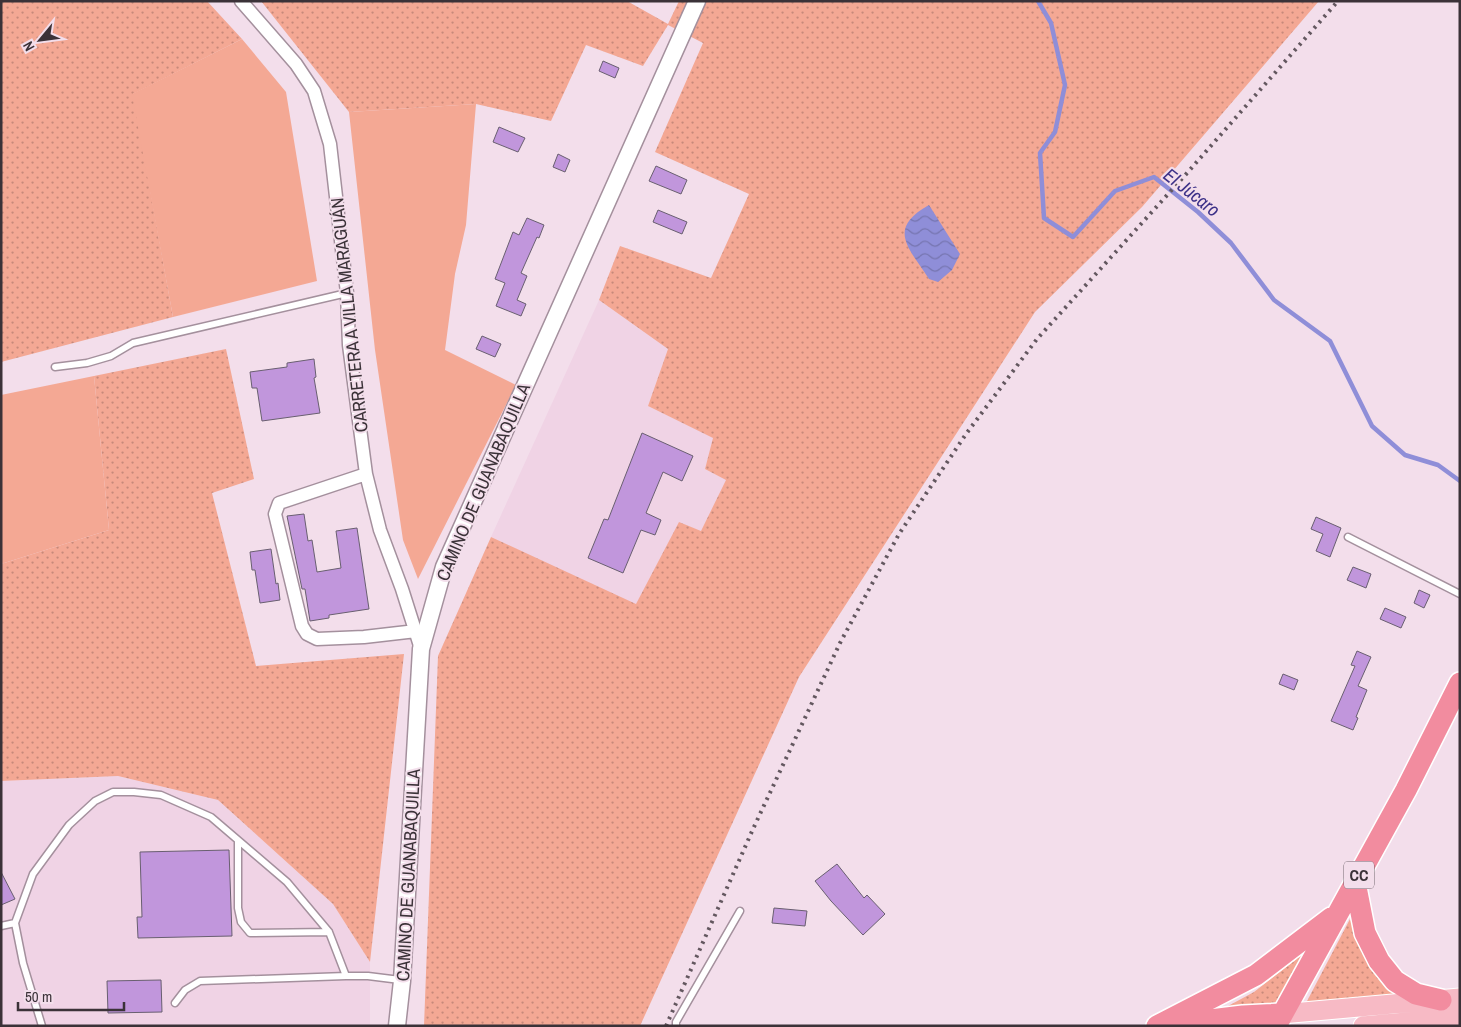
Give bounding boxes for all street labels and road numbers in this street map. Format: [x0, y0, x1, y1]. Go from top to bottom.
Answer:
street label: CARRETERA A VILLA MARAGUÁN [324, 197, 374, 433]
street label: CAMINO DE GUANABAQUILLA [430, 379, 536, 585]
street label: CAMINO DE GUANABAQUILLA [390, 768, 426, 982]
road number: CC [1344, 862, 1374, 888]

